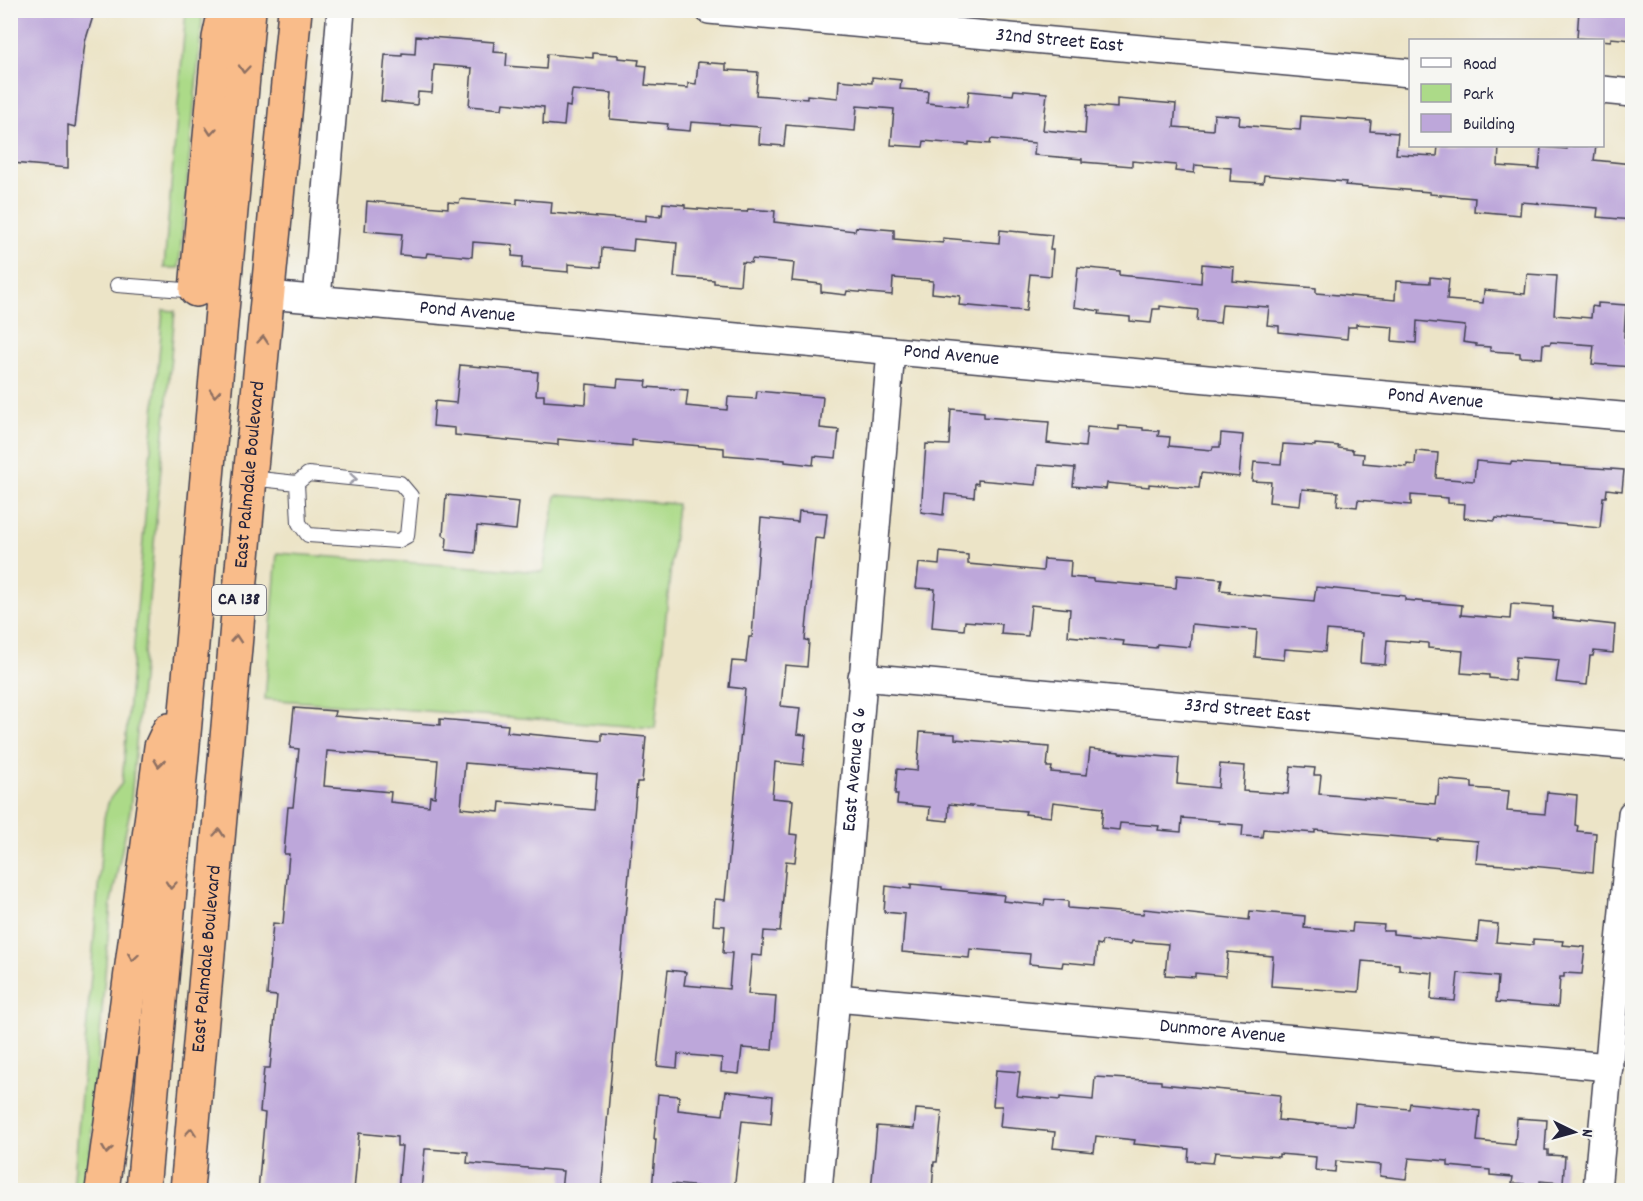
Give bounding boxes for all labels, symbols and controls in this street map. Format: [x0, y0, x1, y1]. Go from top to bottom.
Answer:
street label: 32nd Street East [994, 22, 1125, 61]
legend [1409, 39, 1604, 147]
text: Road [1463, 53, 1497, 78]
one-way arrow [238, 64, 251, 73]
text: Park [1463, 83, 1494, 108]
text: Building [1463, 113, 1515, 138]
one-way arrow [205, 126, 218, 136]
street label: Pond Avenue [418, 295, 516, 331]
one-way arrow [256, 336, 269, 345]
street label: Pond Avenue [902, 338, 1001, 374]
street label: East Palmdale Boulevard [228, 380, 273, 570]
street label: Pond Avenue [1386, 381, 1485, 418]
one-way arrow [209, 388, 222, 397]
one-way arrow [348, 472, 357, 485]
road number: CA 138 [212, 585, 266, 615]
one-way arrow [229, 635, 242, 644]
street label: 33rd Street East [1183, 692, 1312, 731]
street label: East Avenue Q 6 [836, 707, 875, 833]
one-way arrow [153, 759, 165, 768]
one-way arrow [212, 829, 225, 838]
street label: East Palmdale Boulevard [185, 864, 230, 1054]
one-way arrow [165, 880, 178, 889]
one-way arrow [127, 952, 140, 961]
street label: Dunmore Avenue [1158, 1013, 1287, 1052]
north arrow [1544, 1102, 1604, 1162]
one-way arrow [185, 1128, 198, 1137]
text: N [1575, 1128, 1598, 1138]
one-way arrow [102, 1145, 114, 1154]

